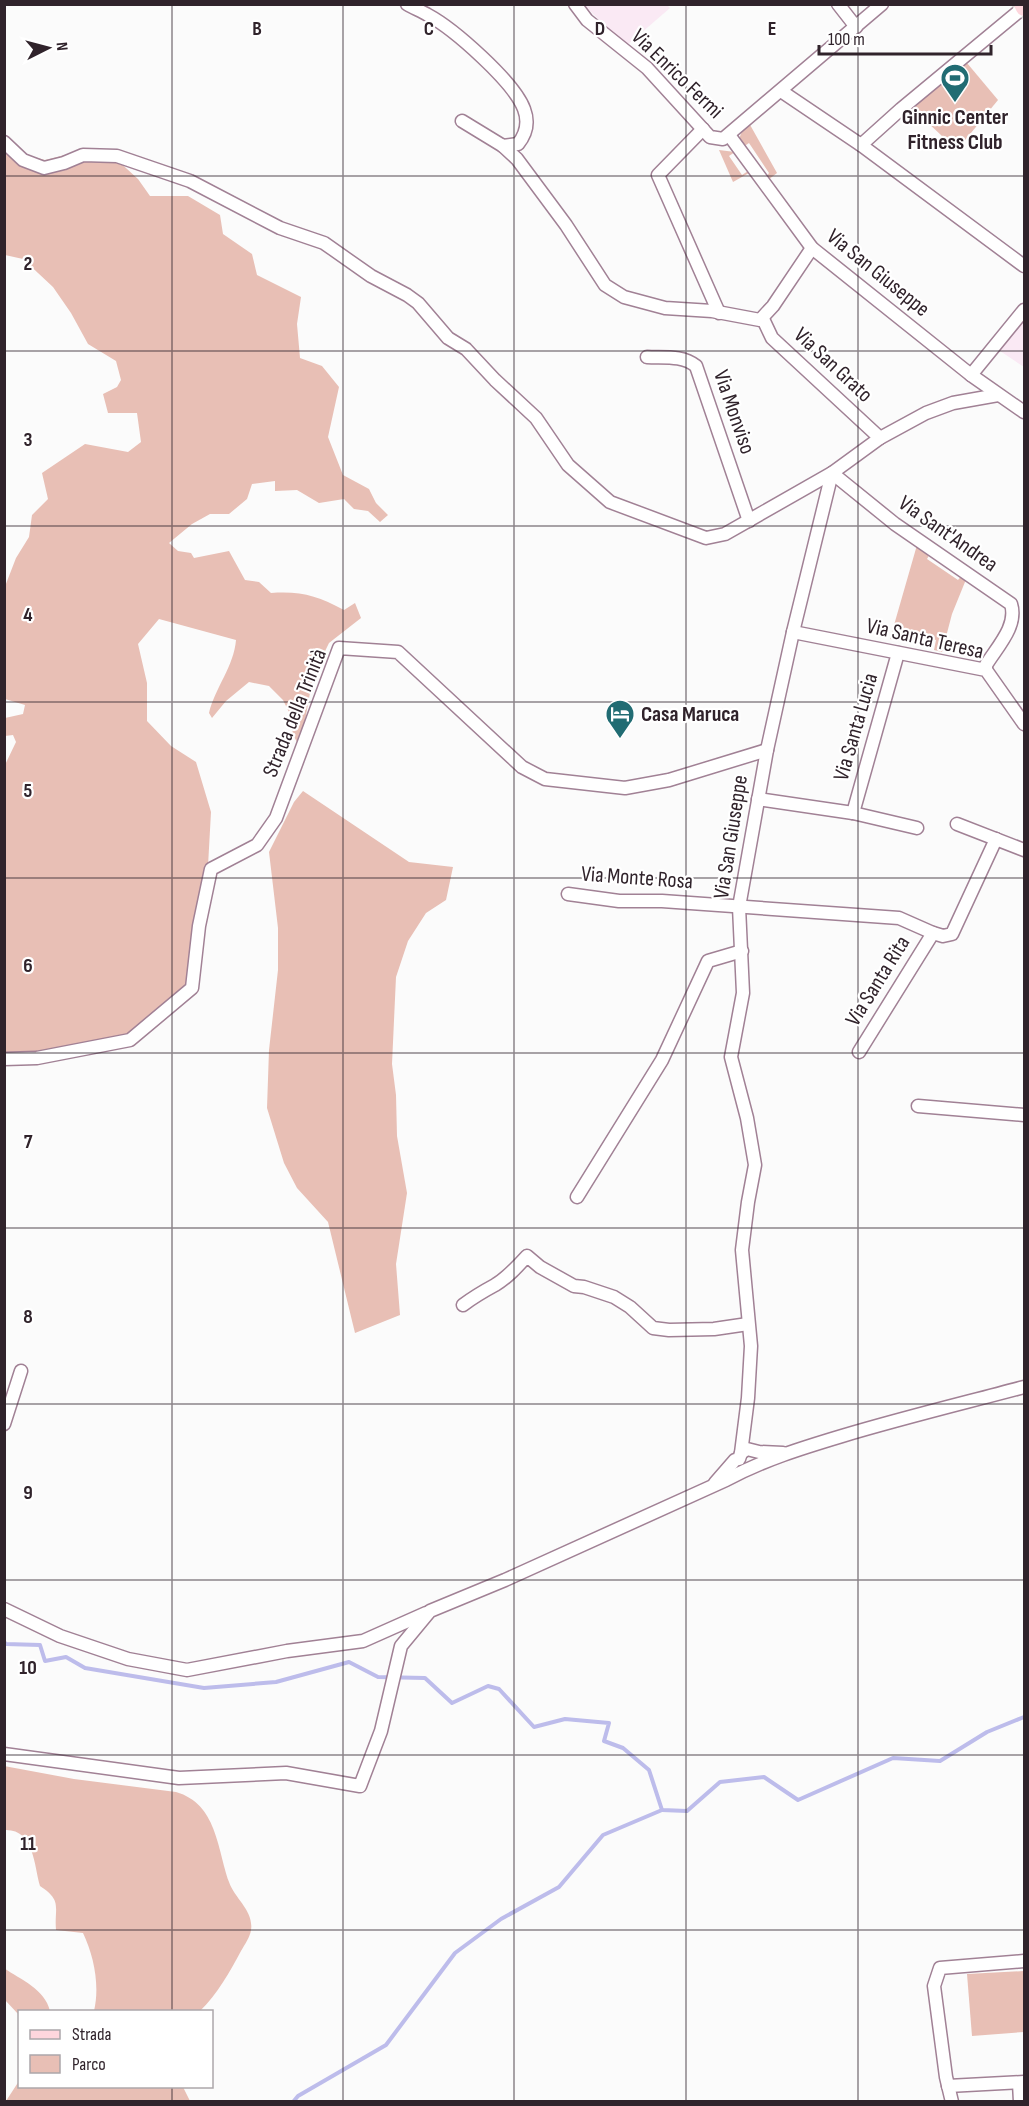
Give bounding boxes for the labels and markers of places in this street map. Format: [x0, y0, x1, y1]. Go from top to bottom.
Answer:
sports icon: Ginnic Center Fitness Club [939, 62, 971, 104]
place label: Ginnic Center Fitness Club [902, 104, 1008, 156]
hotel icon: Casa Maruca [604, 698, 636, 740]
place label: Casa Maruca [641, 701, 739, 728]

